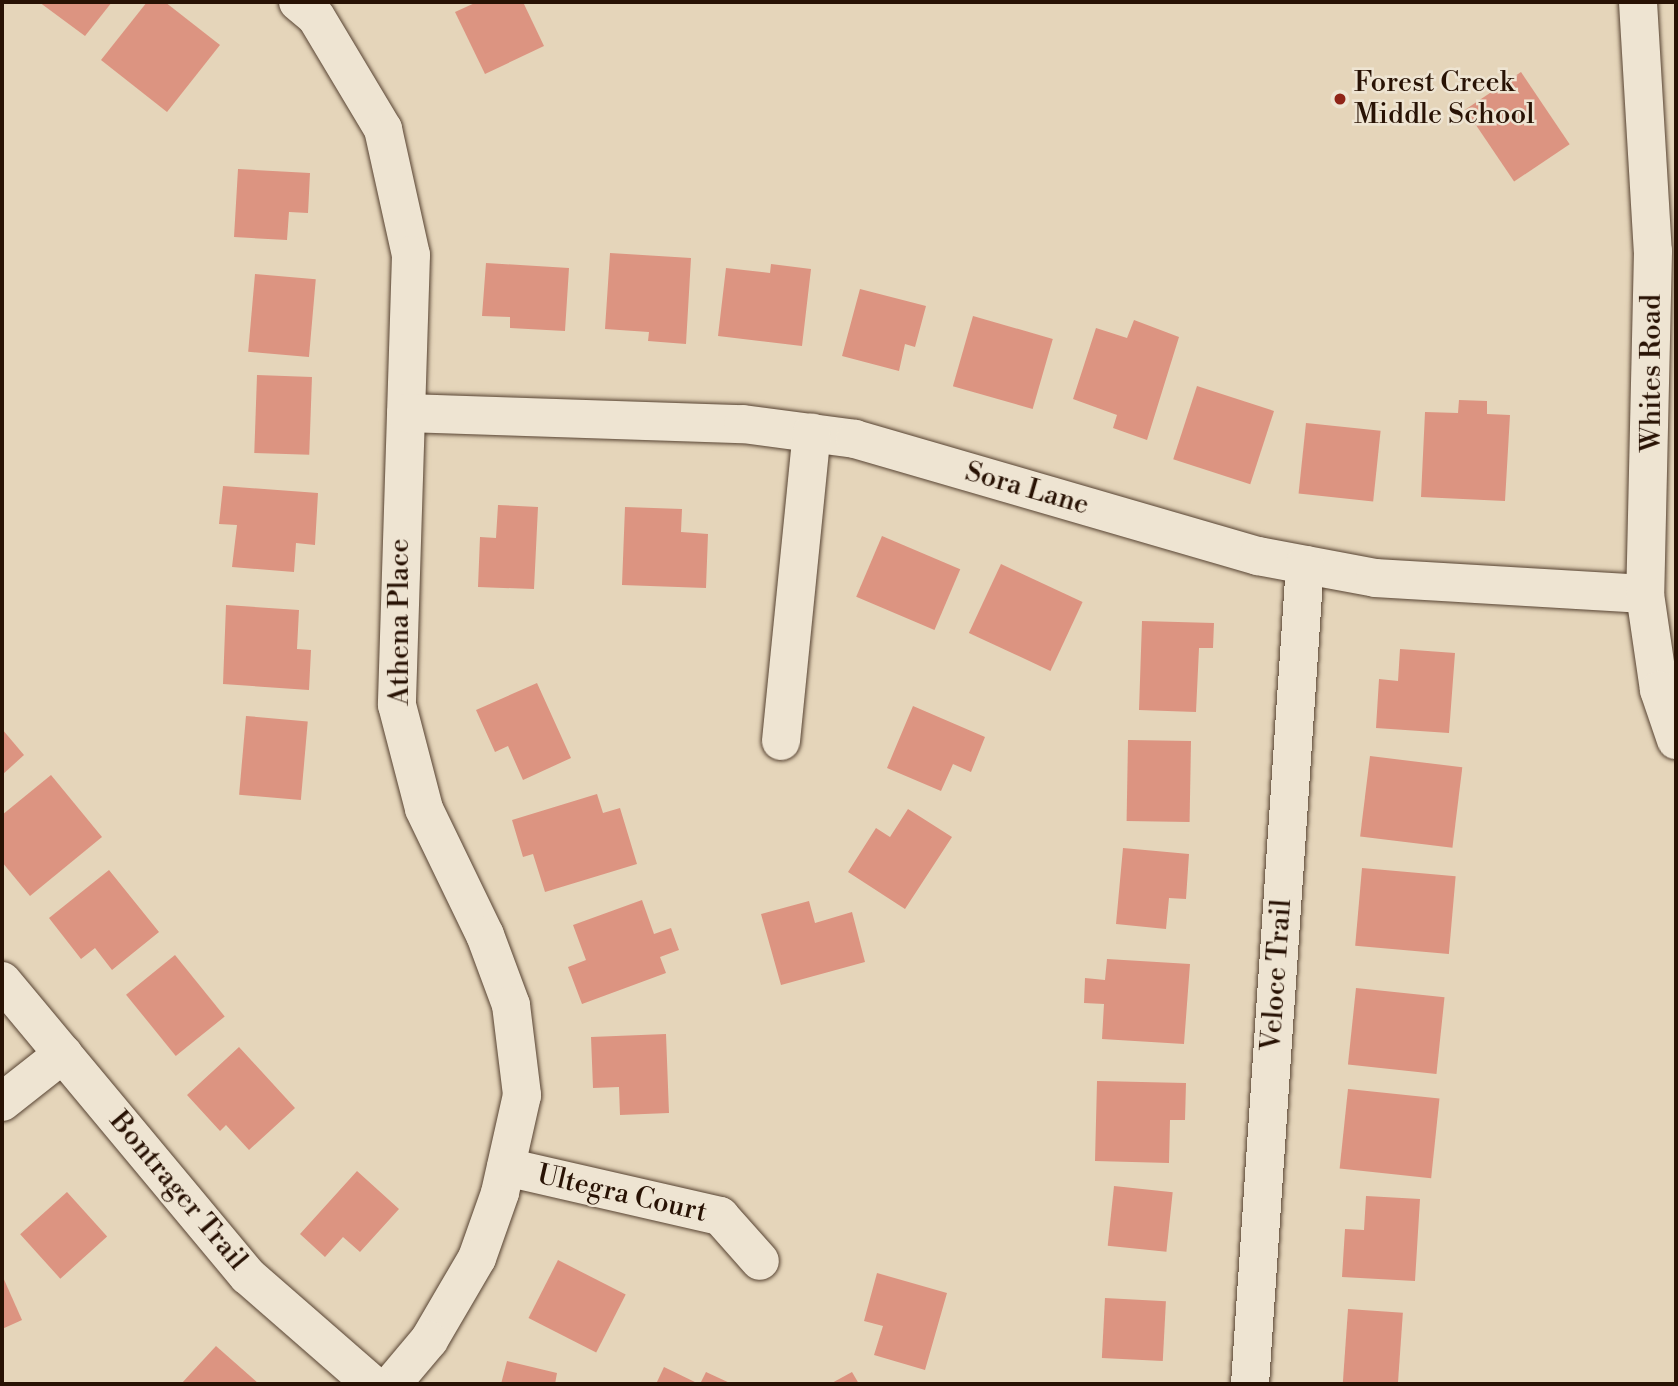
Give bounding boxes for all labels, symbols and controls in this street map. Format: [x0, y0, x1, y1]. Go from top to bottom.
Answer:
place label: Forest Creek Middle School [1354, 66, 1534, 132]
marker: Forest Creek Middle School [1332, 91, 1348, 107]
street label: Whites Road [1635, 294, 1669, 452]
street label: Sora Lane [961, 455, 1093, 523]
street label: Athena Place [383, 539, 417, 705]
street label: Veloce Trail [1255, 898, 1299, 1052]
street label: Bontrager Trail [102, 1105, 254, 1277]
street label: Ultegra Court [534, 1158, 710, 1230]

